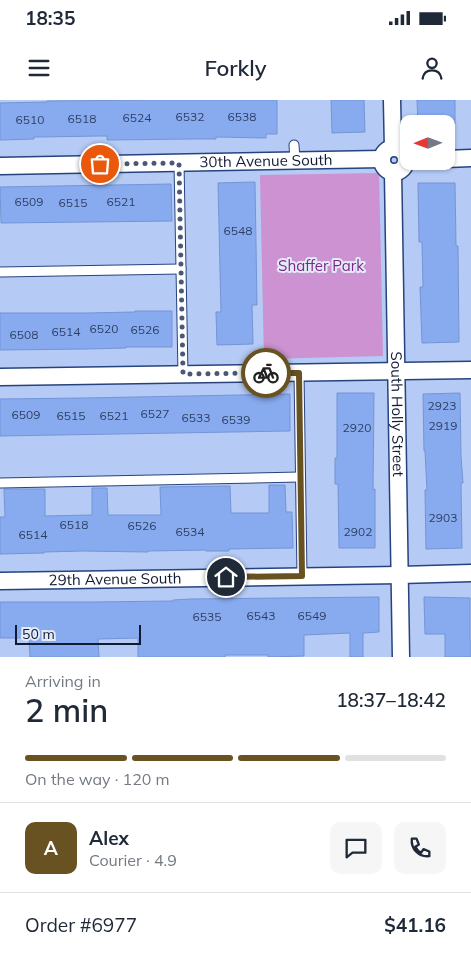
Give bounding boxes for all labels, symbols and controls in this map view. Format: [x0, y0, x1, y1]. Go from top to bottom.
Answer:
text: 18:35 [25, 6, 75, 30]
icon: menu [25, 54, 53, 82]
text: Forkly [204, 54, 267, 82]
icon: person [418, 54, 446, 82]
house number: 6532 [176, 109, 204, 124]
house number: 6538 [228, 109, 256, 124]
house number: 6524 [123, 110, 151, 125]
house number: 6518 [68, 111, 96, 126]
house number: 6510 [16, 112, 44, 127]
north arrow [400, 115, 455, 170]
map controls [400, 115, 455, 170]
pin [79, 143, 121, 185]
icon: bag [86, 150, 114, 178]
street label: 30th Avenue South [199, 150, 333, 171]
house number: 6509 [15, 194, 43, 209]
house number: 6521 [107, 194, 135, 209]
house number: 6515 [59, 195, 87, 210]
house number: 6548 [224, 223, 252, 238]
park label: Shaffer Park [278, 256, 364, 275]
house number: 6520 [90, 321, 118, 336]
house number: 6526 [131, 322, 159, 337]
house number: 6514 [52, 324, 80, 339]
house number: 6508 [10, 327, 38, 342]
courier [241, 348, 291, 398]
street label: South Holly Street [387, 351, 408, 477]
icon: bike [252, 359, 280, 387]
house number: 2923 [428, 398, 456, 413]
house number: 6527 [141, 406, 169, 421]
house number: 6509 [12, 407, 40, 422]
house number: 6515 [57, 408, 85, 423]
house number: 6521 [100, 408, 128, 423]
house number: 6533 [182, 410, 210, 425]
house number: 6539 [222, 412, 250, 427]
house number: 2919 [429, 418, 457, 433]
house number: 2920 [343, 420, 371, 435]
house number: 2903 [429, 510, 457, 525]
house number: 6518 [60, 517, 88, 532]
house number: 6526 [128, 518, 156, 533]
house number: 6534 [176, 524, 204, 539]
house number: 2902 [344, 524, 372, 539]
house number: 6514 [19, 527, 47, 542]
pin [205, 556, 247, 598]
icon: home [212, 563, 240, 591]
street label: 29th Avenue South [48, 568, 182, 589]
house number: 6543 [247, 608, 275, 623]
house number: 6549 [298, 608, 326, 623]
house number: 6535 [193, 609, 221, 624]
scale bar [15, 622, 141, 645]
text: 50 m [22, 625, 55, 643]
text: Arriving in [25, 671, 101, 691]
text: 18:37–18:42 [336, 688, 446, 712]
text: 2 min [25, 690, 108, 730]
text: On the way · 120 m [25, 769, 170, 789]
button: chat [330, 822, 382, 874]
button: phone [394, 822, 446, 874]
text: Alex [89, 826, 129, 850]
text: A [44, 836, 58, 860]
text: Courier · 4.9 [89, 850, 177, 870]
text: Order #6977 [25, 913, 137, 937]
text: $41.16 [384, 913, 446, 937]

